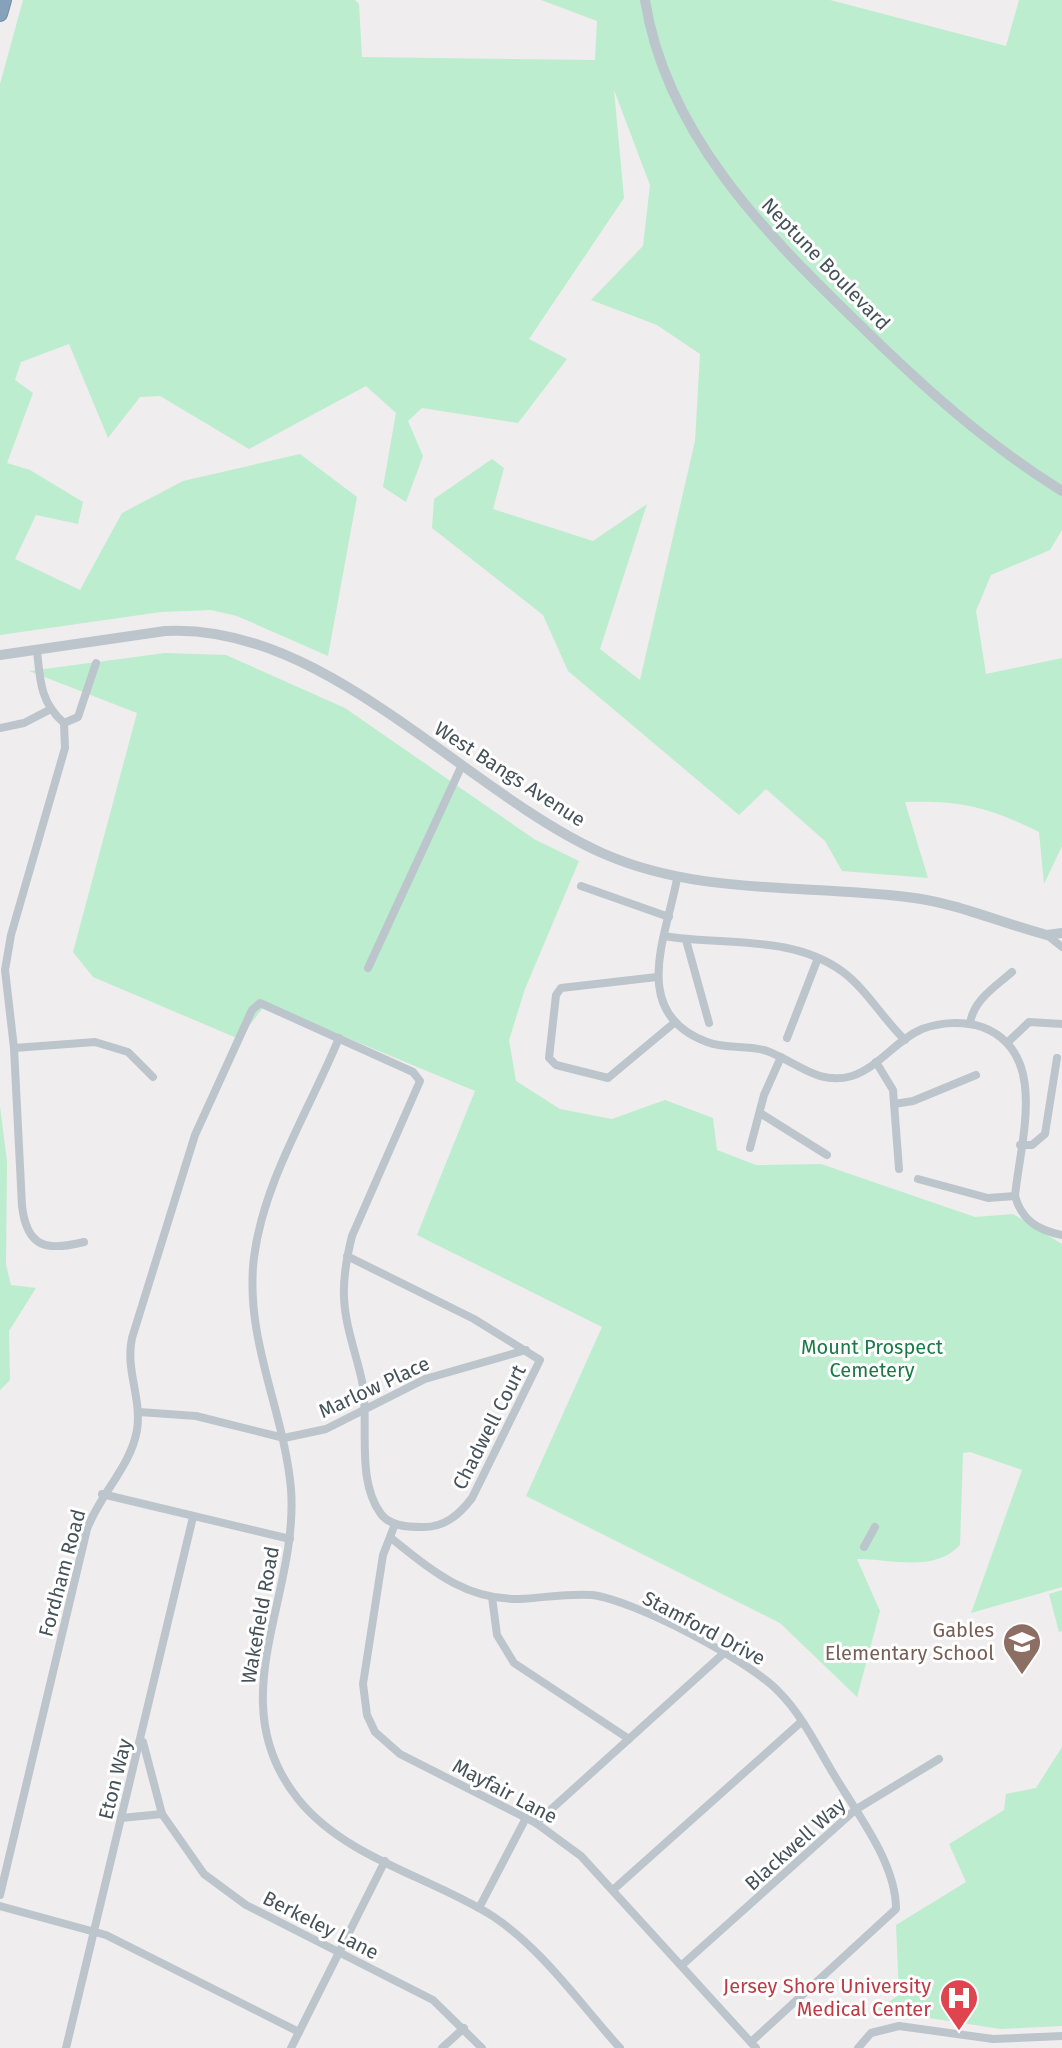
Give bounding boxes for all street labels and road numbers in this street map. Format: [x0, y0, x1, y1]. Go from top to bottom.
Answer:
street label: Neptune Boulevard [757, 193, 895, 335]
street label: West Bangs Avenue [430, 716, 590, 832]
street label: Marlow Place [315, 1351, 433, 1423]
street label: Chadwell Court [447, 1360, 531, 1493]
street label: Fordham Road [33, 1507, 91, 1639]
street label: Wakefield Road [236, 1544, 284, 1686]
street label: Stamford Drive [639, 1586, 769, 1670]
street label: Eton Way [93, 1736, 137, 1822]
street label: Mayfair Lane [449, 1753, 561, 1829]
street label: Blackwell Way [740, 1792, 850, 1895]
street label: Berkeley Lane [259, 1886, 383, 1964]

